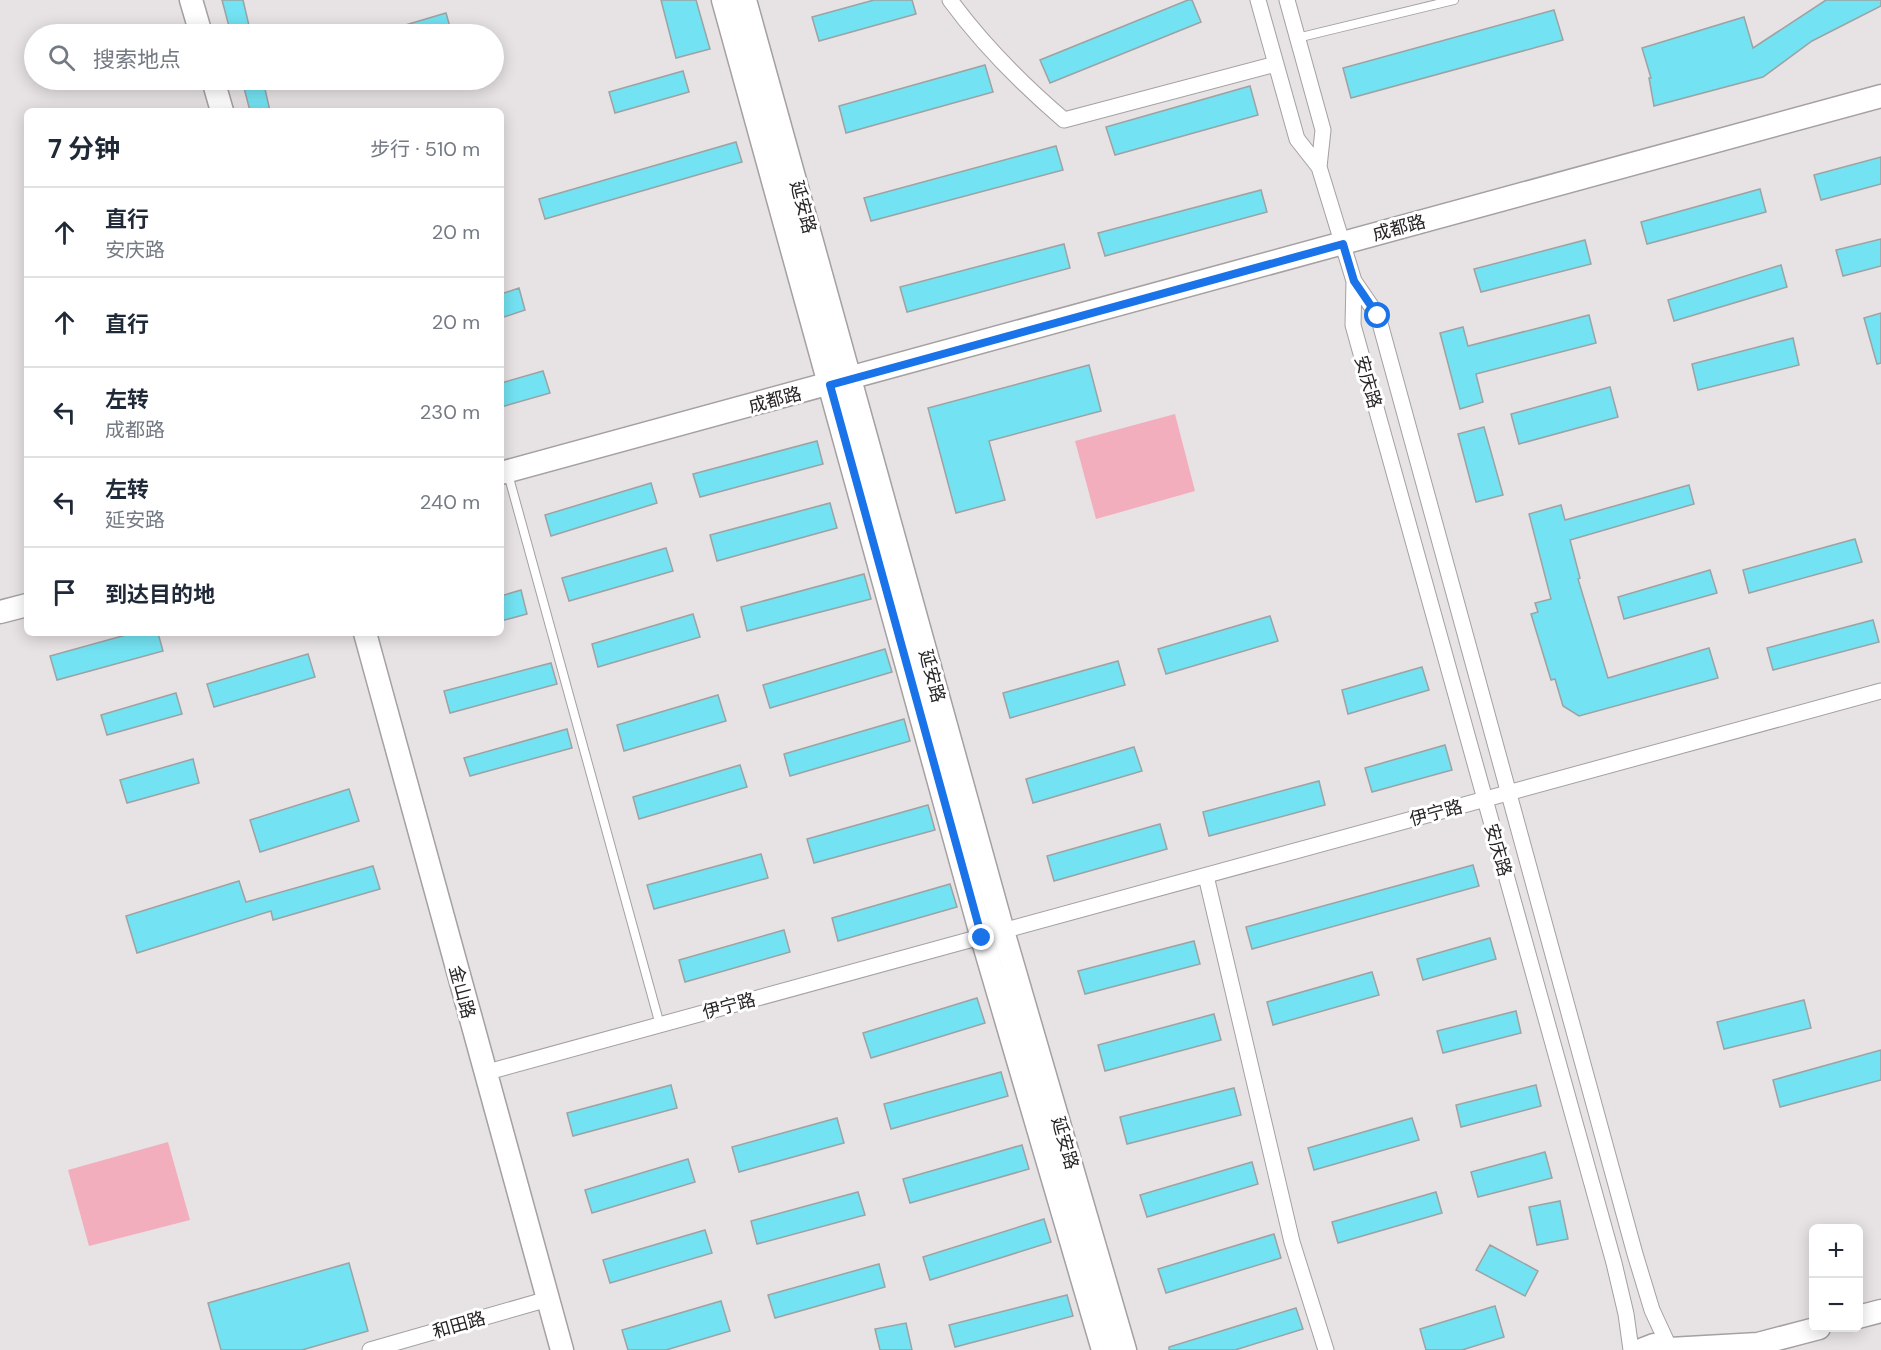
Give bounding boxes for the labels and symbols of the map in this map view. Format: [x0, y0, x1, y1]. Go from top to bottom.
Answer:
street label: 延安路 [784, 178, 822, 236]
street label: 成都路 [1370, 209, 1428, 247]
route start [1364, 302, 1390, 328]
street label: 安庆路 [1349, 353, 1387, 411]
street label: 成都路 [746, 381, 804, 419]
street label: 延安路 [913, 647, 951, 705]
street label: 伊宁路 [1407, 794, 1465, 832]
street label: 安庆路 [1479, 821, 1517, 879]
route end [968, 924, 994, 950]
street label: 金山路 [443, 963, 481, 1021]
street label: 伊宁路 [700, 987, 758, 1025]
street label: 延安路 [1046, 1114, 1084, 1172]
street label: 和田路 [430, 1306, 488, 1344]

